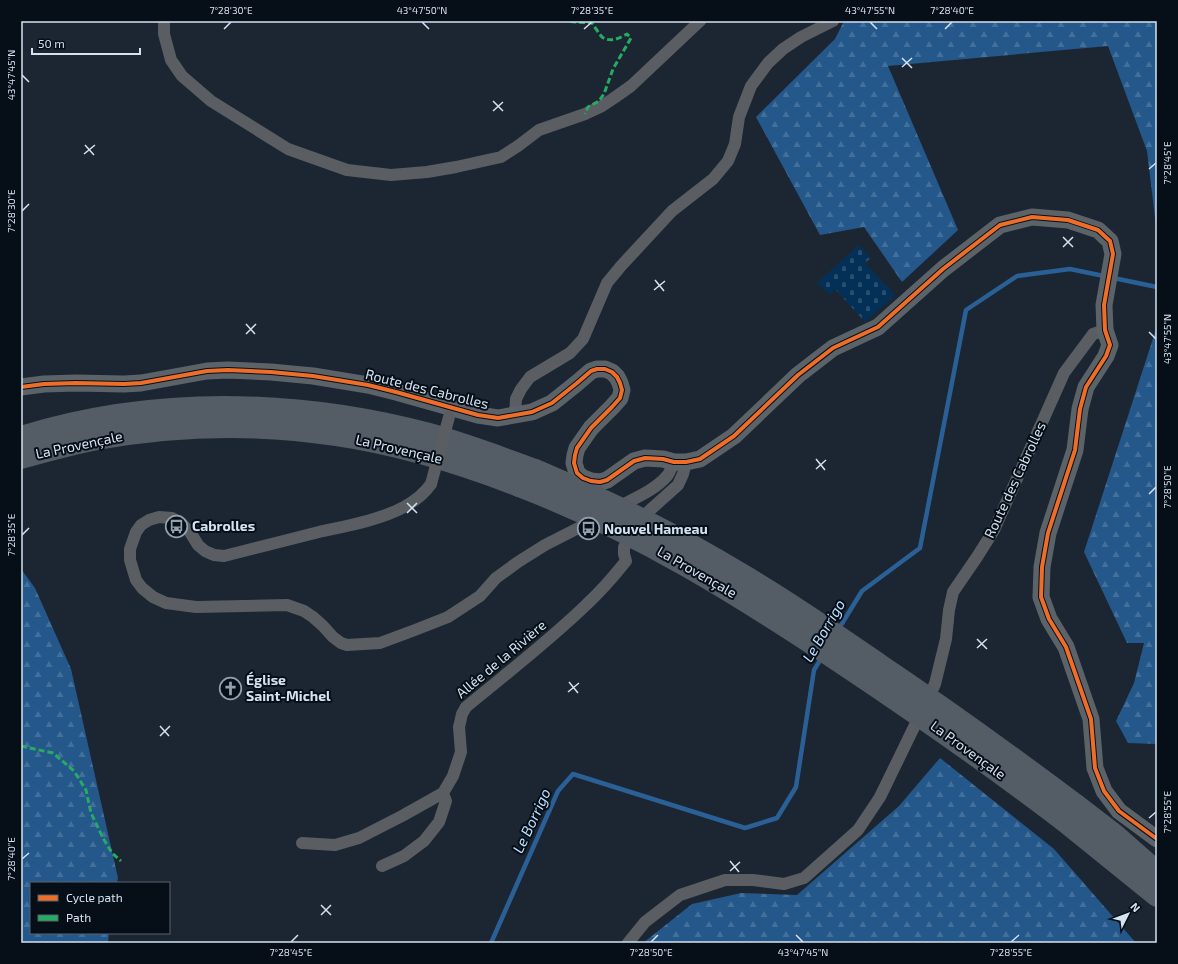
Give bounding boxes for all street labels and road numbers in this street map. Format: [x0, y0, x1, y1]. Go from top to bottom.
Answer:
street label: Route des Cabrolles [364, 365, 490, 412]
street label: Route des Cabrolles [980, 419, 1049, 541]
street label: La Provençale [34, 427, 124, 463]
street label: La Provençale [354, 430, 444, 468]
street label: La Provençale [654, 542, 740, 602]
street label: Allée de la Rivière [452, 616, 549, 701]
street label: La Provençale [927, 717, 1009, 783]

